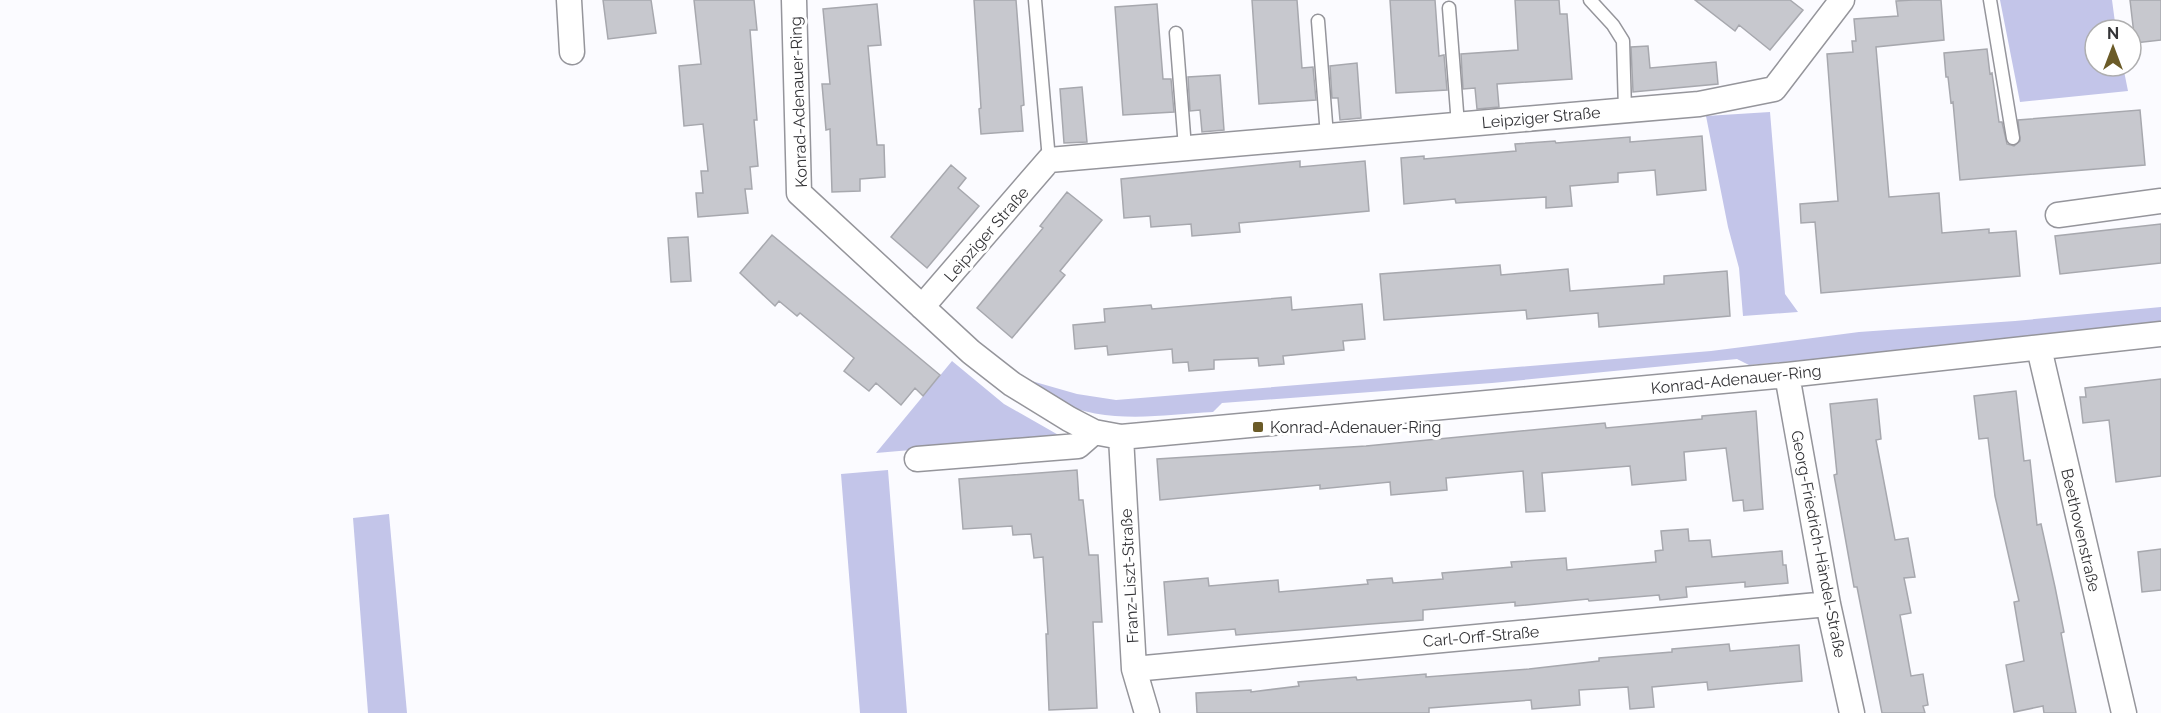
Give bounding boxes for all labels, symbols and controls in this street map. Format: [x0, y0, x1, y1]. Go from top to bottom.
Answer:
street label: Konrad-Adenauer-Ring [786, 16, 811, 188]
north arrow [2083, 18, 2143, 78]
text: N [2107, 24, 2119, 43]
street label: Leipziger Straße [1481, 103, 1601, 132]
street label: Leipziger Straße [940, 183, 1033, 286]
street label: Konrad-Adenauer-Ring [1650, 361, 1822, 398]
place label: Konrad-Adenauer-Ring [1270, 418, 1441, 437]
marker: Konrad-Adenauer-Ring [1251, 420, 1265, 434]
street label: Georg-Friedrich-Händel-Straße [1787, 429, 1850, 659]
street label: Beethovenstraße [2057, 467, 2104, 594]
street label: Franz-Liszt-Straße [1116, 508, 1143, 644]
street label: Carl-Orff-Straße [1422, 622, 1540, 651]

